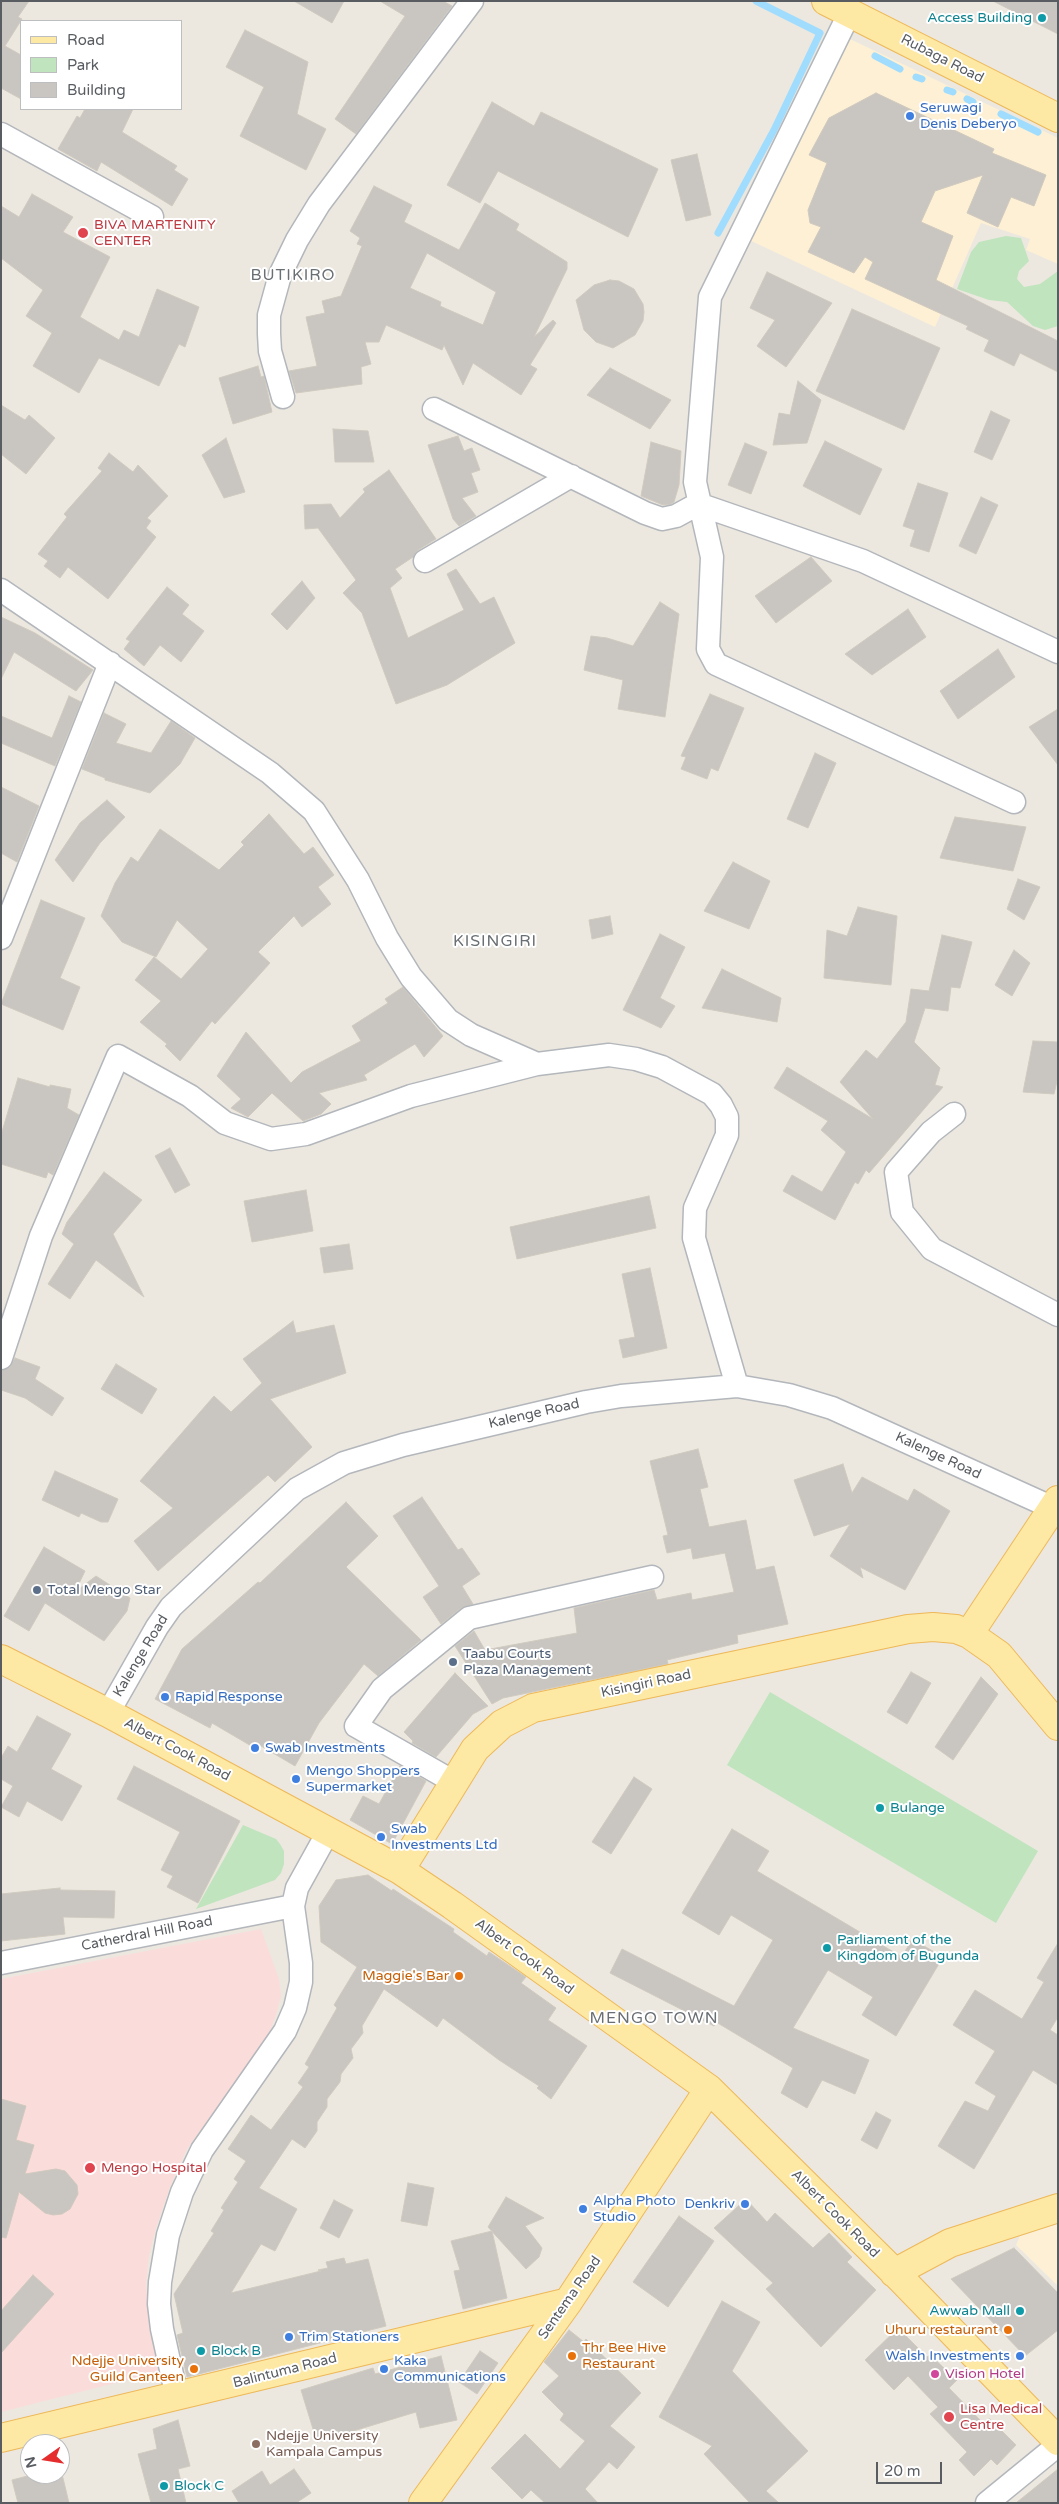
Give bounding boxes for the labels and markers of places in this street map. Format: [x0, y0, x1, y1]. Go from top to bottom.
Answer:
place label: Access Building [927, 10, 1032, 26]
marker: Access Building [1036, 12, 1048, 24]
place label: Seruwagi Denis Deberyo [920, 100, 1017, 132]
marker: Seruwagi Denis Deberyo [904, 110, 916, 122]
place label: BIVA MARTENITY CENTER [94, 217, 216, 250]
marker: BIVA MARTENITY CENTER [76, 226, 90, 240]
place label: Total Mengo Star [47, 1582, 161, 1598]
marker: Total Mengo Star [31, 1584, 43, 1596]
place label: Taabu Courts Plaza Management [463, 1646, 591, 1678]
marker: Taabu Courts Plaza Management [447, 1656, 459, 1668]
place label: Rapid Response [175, 1689, 283, 1705]
marker: Rapid Response [159, 1691, 171, 1703]
place label: Swab Investments [265, 1740, 385, 1756]
marker: Swab Investments [249, 1742, 261, 1754]
place label: Mengo Shoppers Supermarket [306, 1763, 420, 1795]
marker: Mengo Shoppers Supermarket [290, 1773, 302, 1785]
place label: Bulange [890, 1800, 945, 1816]
marker: Bulange [874, 1802, 886, 1814]
place label: Swab Investments Ltd [391, 1821, 497, 1854]
marker: Swab Investments Ltd [375, 1831, 387, 1843]
place label: Parliament of the Kingdom of Bugunda [837, 1932, 979, 1964]
marker: Parliament of the Kingdom of Bugunda [821, 1942, 833, 1954]
place label: Maggie's Bar [362, 1968, 449, 1984]
marker: Maggie's Bar [453, 1970, 465, 1982]
place label: Mengo Hospital [101, 2160, 206, 2176]
marker: Mengo Hospital [83, 2161, 97, 2175]
place label: Alpha Photo Studio [593, 2193, 676, 2226]
place label: Denkriv [684, 2196, 735, 2212]
marker: Denkriv [739, 2198, 751, 2210]
marker: Alpha Photo Studio [577, 2203, 589, 2215]
place label: Awwab Mall [929, 2303, 1010, 2319]
marker: Awwab Mall [1014, 2305, 1026, 2317]
place label: Uhuru restaurant [885, 2322, 998, 2338]
marker: Uhuru restaurant [1002, 2324, 1014, 2336]
place label: Trim Stationers [299, 2329, 399, 2345]
marker: Trim Stationers [283, 2331, 295, 2343]
place label: Thr Bee Hive Restaurant [582, 2340, 666, 2372]
place label: Block B [211, 2343, 261, 2359]
marker: Block B [195, 2345, 207, 2357]
place label: Walsh Investments [885, 2348, 1010, 2364]
marker: Thr Bee Hive Restaurant [566, 2350, 578, 2362]
marker: Walsh Investments [1014, 2350, 1026, 2362]
place label: Ndejje University Guild Canteen [72, 2353, 184, 2386]
place label: Kaka Communications [394, 2353, 506, 2386]
marker: Ndejje University Guild Canteen [188, 2363, 200, 2375]
marker: Kaka Communications [378, 2363, 390, 2375]
place label: Vision Hotel [945, 2366, 1024, 2382]
marker: Vision Hotel [929, 2368, 941, 2380]
place label: Lisa Medical Centre [960, 2401, 1042, 2434]
marker: Lisa Medical Centre [942, 2410, 956, 2424]
place label: Ndejje University Kampala Campus [266, 2428, 382, 2460]
marker: Ndejje University Kampala Campus [250, 2438, 262, 2450]
place label: Block C [174, 2478, 224, 2494]
marker: Block C [158, 2480, 170, 2492]

